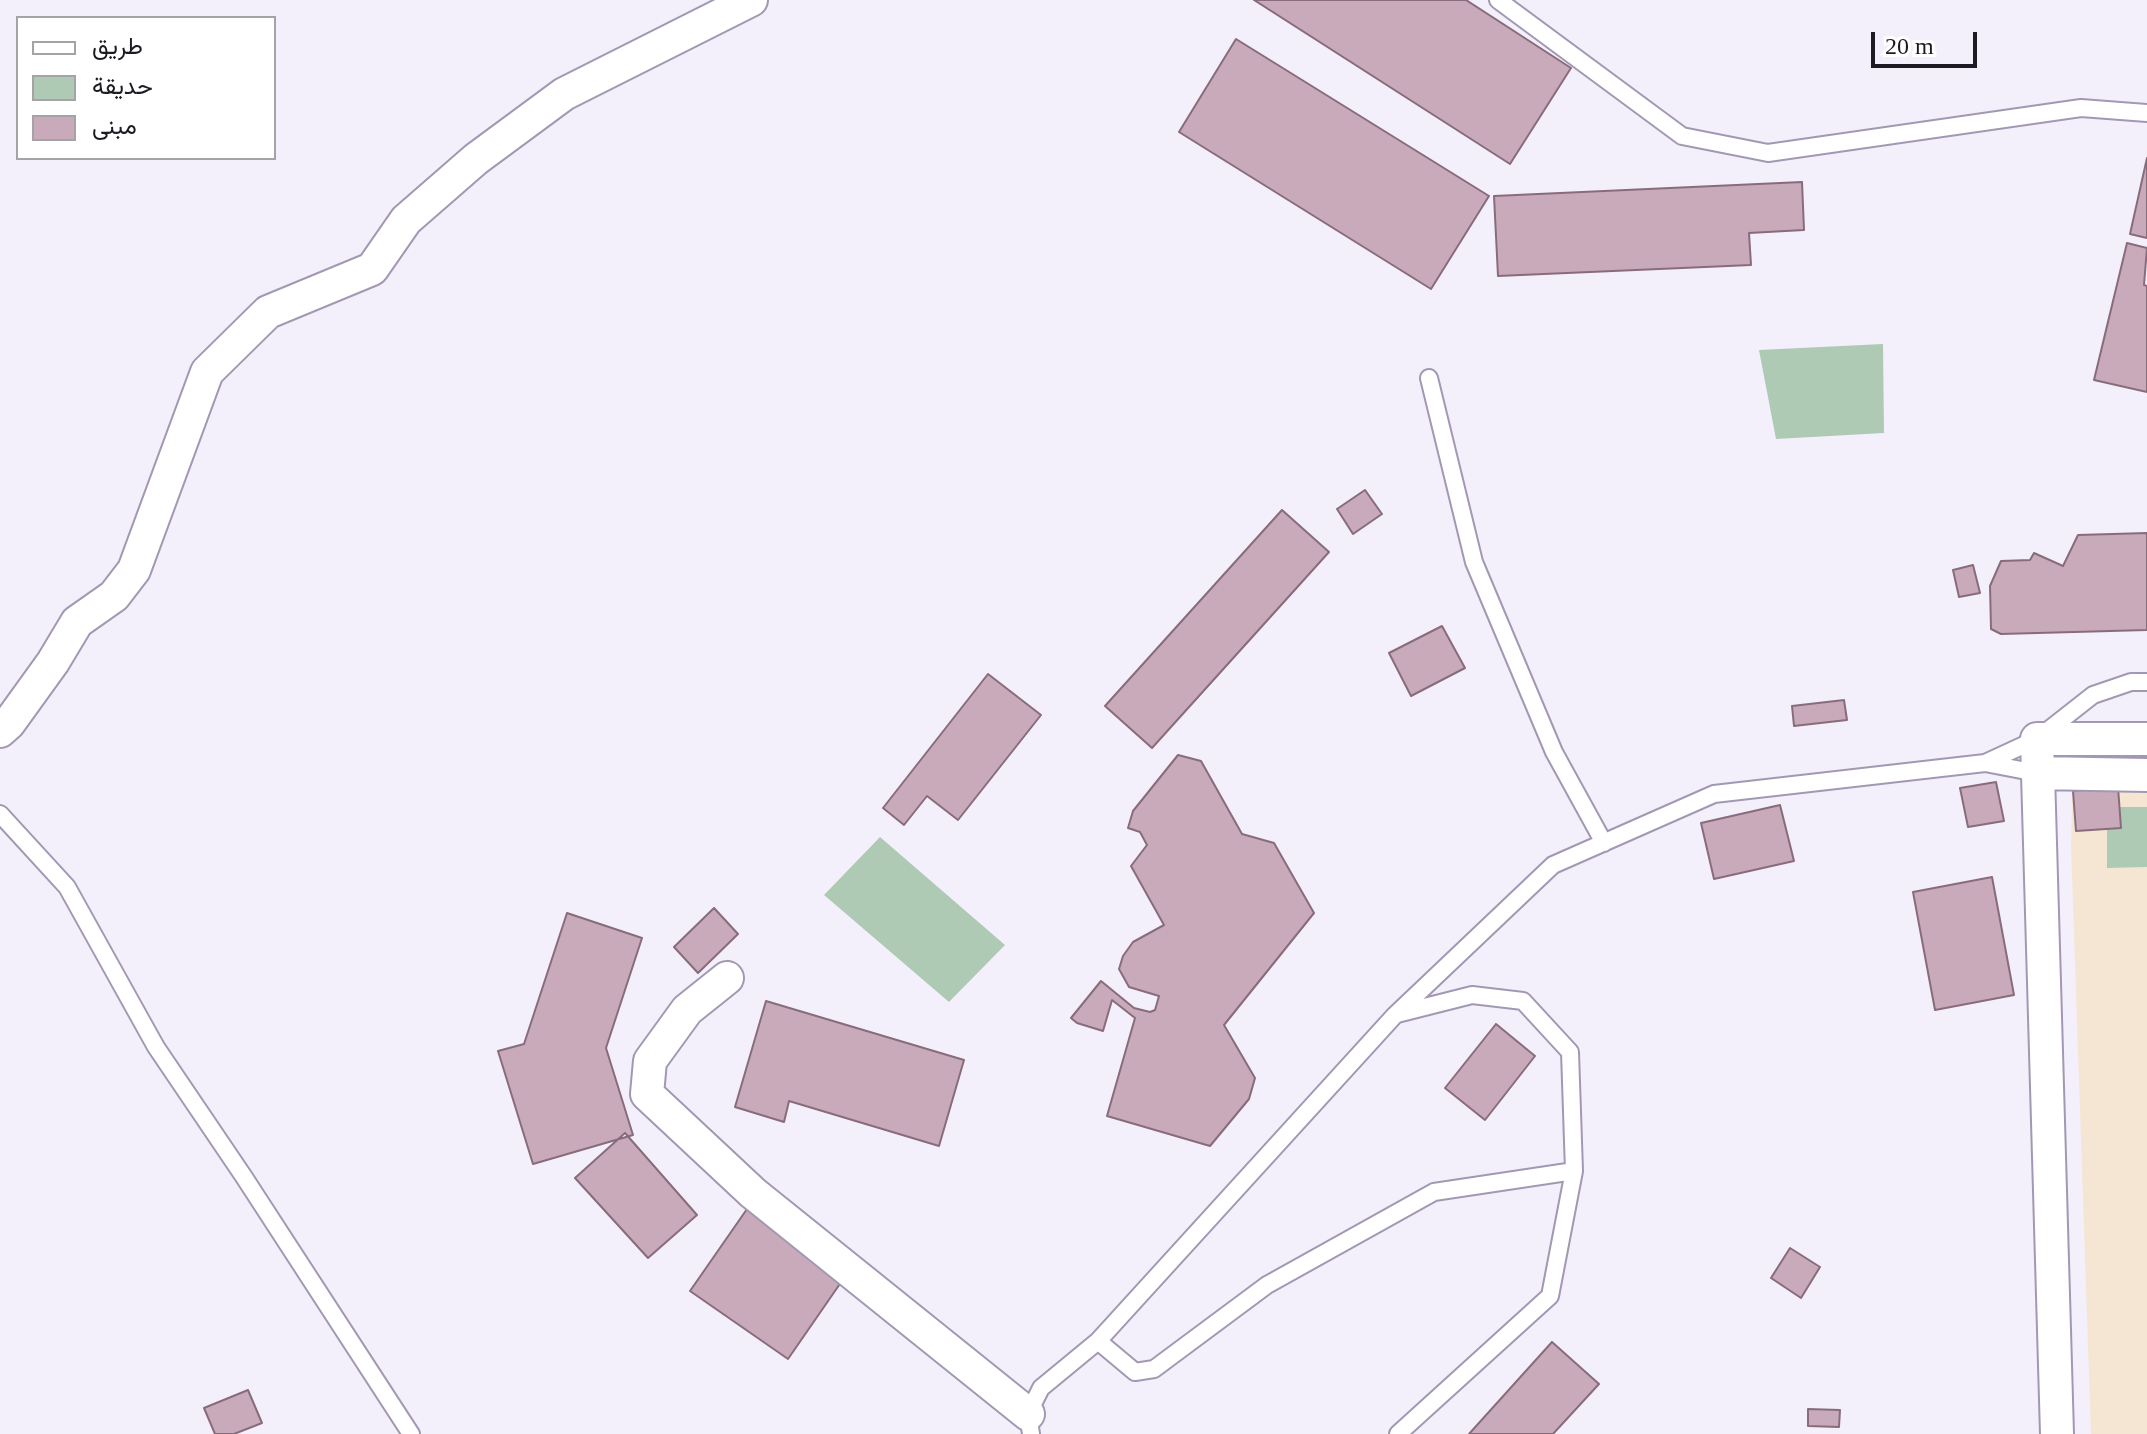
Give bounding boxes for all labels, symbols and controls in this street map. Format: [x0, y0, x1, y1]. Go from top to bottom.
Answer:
legend [16, 16, 276, 160]
scale bar [1875, 16, 1981, 66]
text: طريق [92, 33, 143, 59]
text: 20 m [1885, 33, 1934, 59]
text: حديقة [92, 73, 153, 99]
text: مبنى [92, 113, 137, 139]

